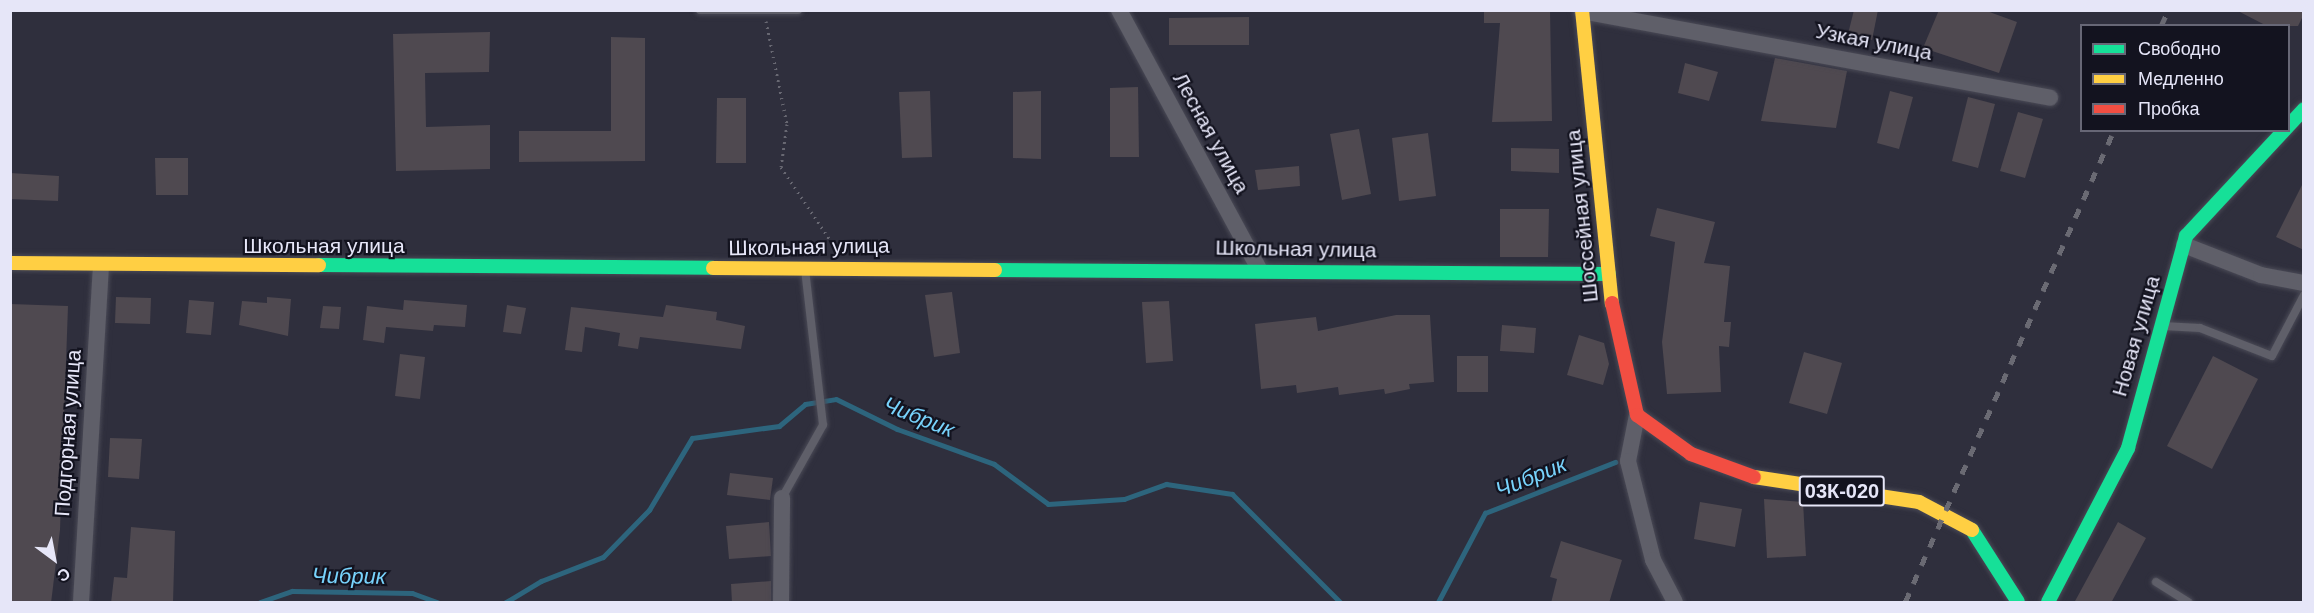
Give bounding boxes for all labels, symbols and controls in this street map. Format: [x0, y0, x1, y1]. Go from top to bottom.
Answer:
street label: Узкая улица [1814, 18, 1934, 66]
legend [2080, 24, 2290, 132]
text: Свободно [2138, 39, 2221, 59]
street label: Лесная улица [1167, 68, 1255, 198]
text: Медленно [2138, 69, 2224, 89]
text: Пробка [2138, 99, 2200, 119]
street label: Шоссейная улица [1560, 128, 1604, 304]
street label: Школьная улица [243, 233, 405, 259]
street label: Школьная улица [728, 233, 890, 261]
street label: Школьная улица [1215, 235, 1377, 263]
street label: Новая улица [2107, 273, 2165, 399]
street label: Подгорная улица [50, 349, 86, 517]
water label: Чибрик [880, 391, 958, 443]
water label: Чибрик [1492, 451, 1570, 503]
road number: 03К-020 [1798, 474, 1886, 508]
north arrow [24, 529, 84, 589]
water label: Чибрик [312, 562, 386, 590]
text: С [54, 564, 73, 585]

